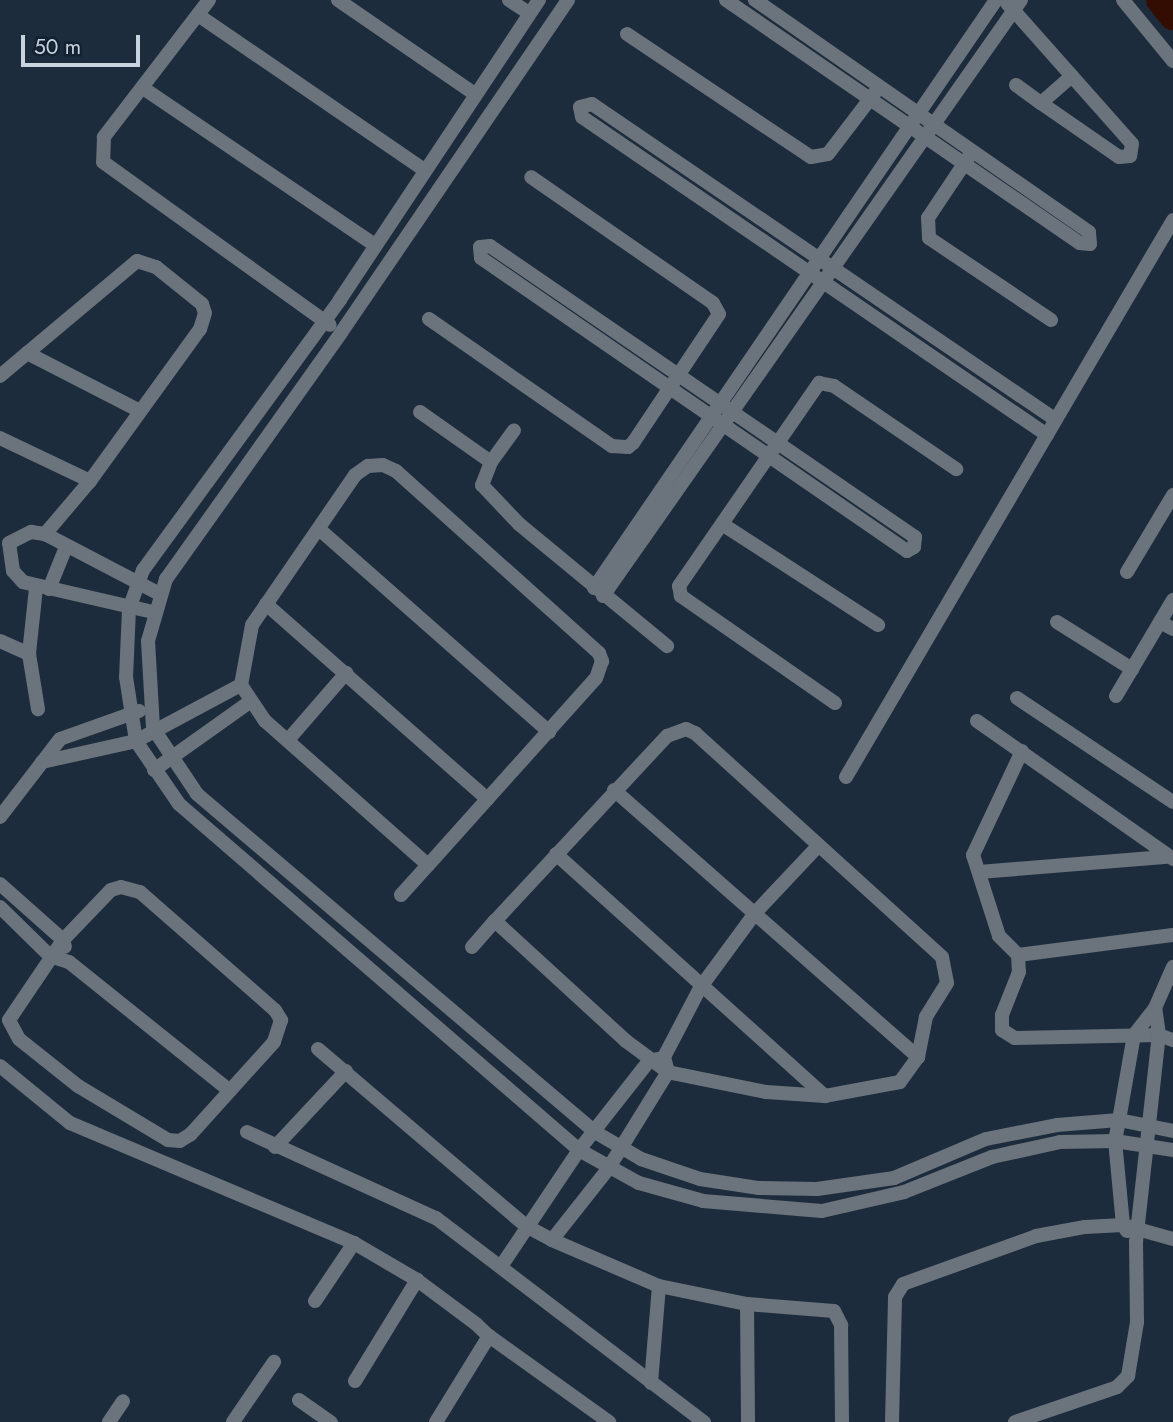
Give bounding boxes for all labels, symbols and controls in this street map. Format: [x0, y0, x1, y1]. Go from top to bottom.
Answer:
scale bar [24, 21, 144, 65]
text: 50 m [34, 32, 81, 62]

